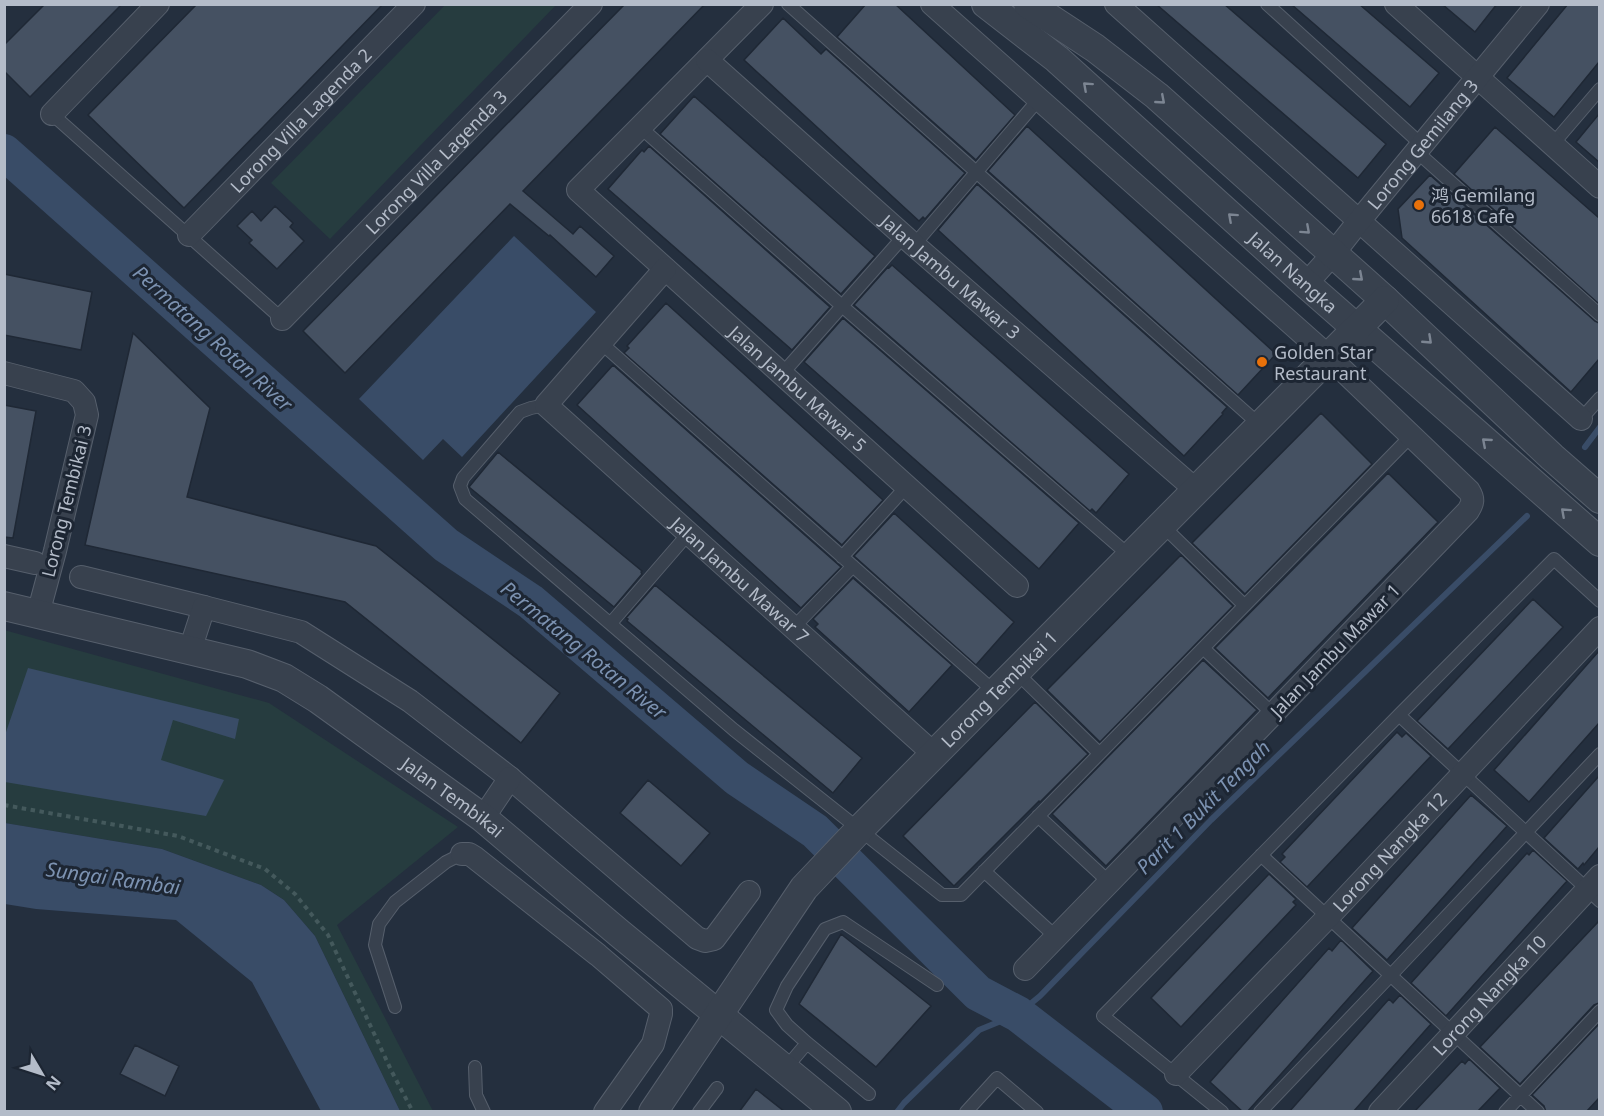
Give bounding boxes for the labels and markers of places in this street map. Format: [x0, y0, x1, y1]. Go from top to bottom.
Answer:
place label: 鸿 Gemilang 6618 Cafe [1431, 183, 1535, 228]
marker: 鸿 Gemilang 6618 Cafe [1412, 198, 1426, 212]
place label: Golden Star Restaurant [1274, 340, 1374, 385]
marker: Golden Star Restaurant [1255, 355, 1269, 369]

